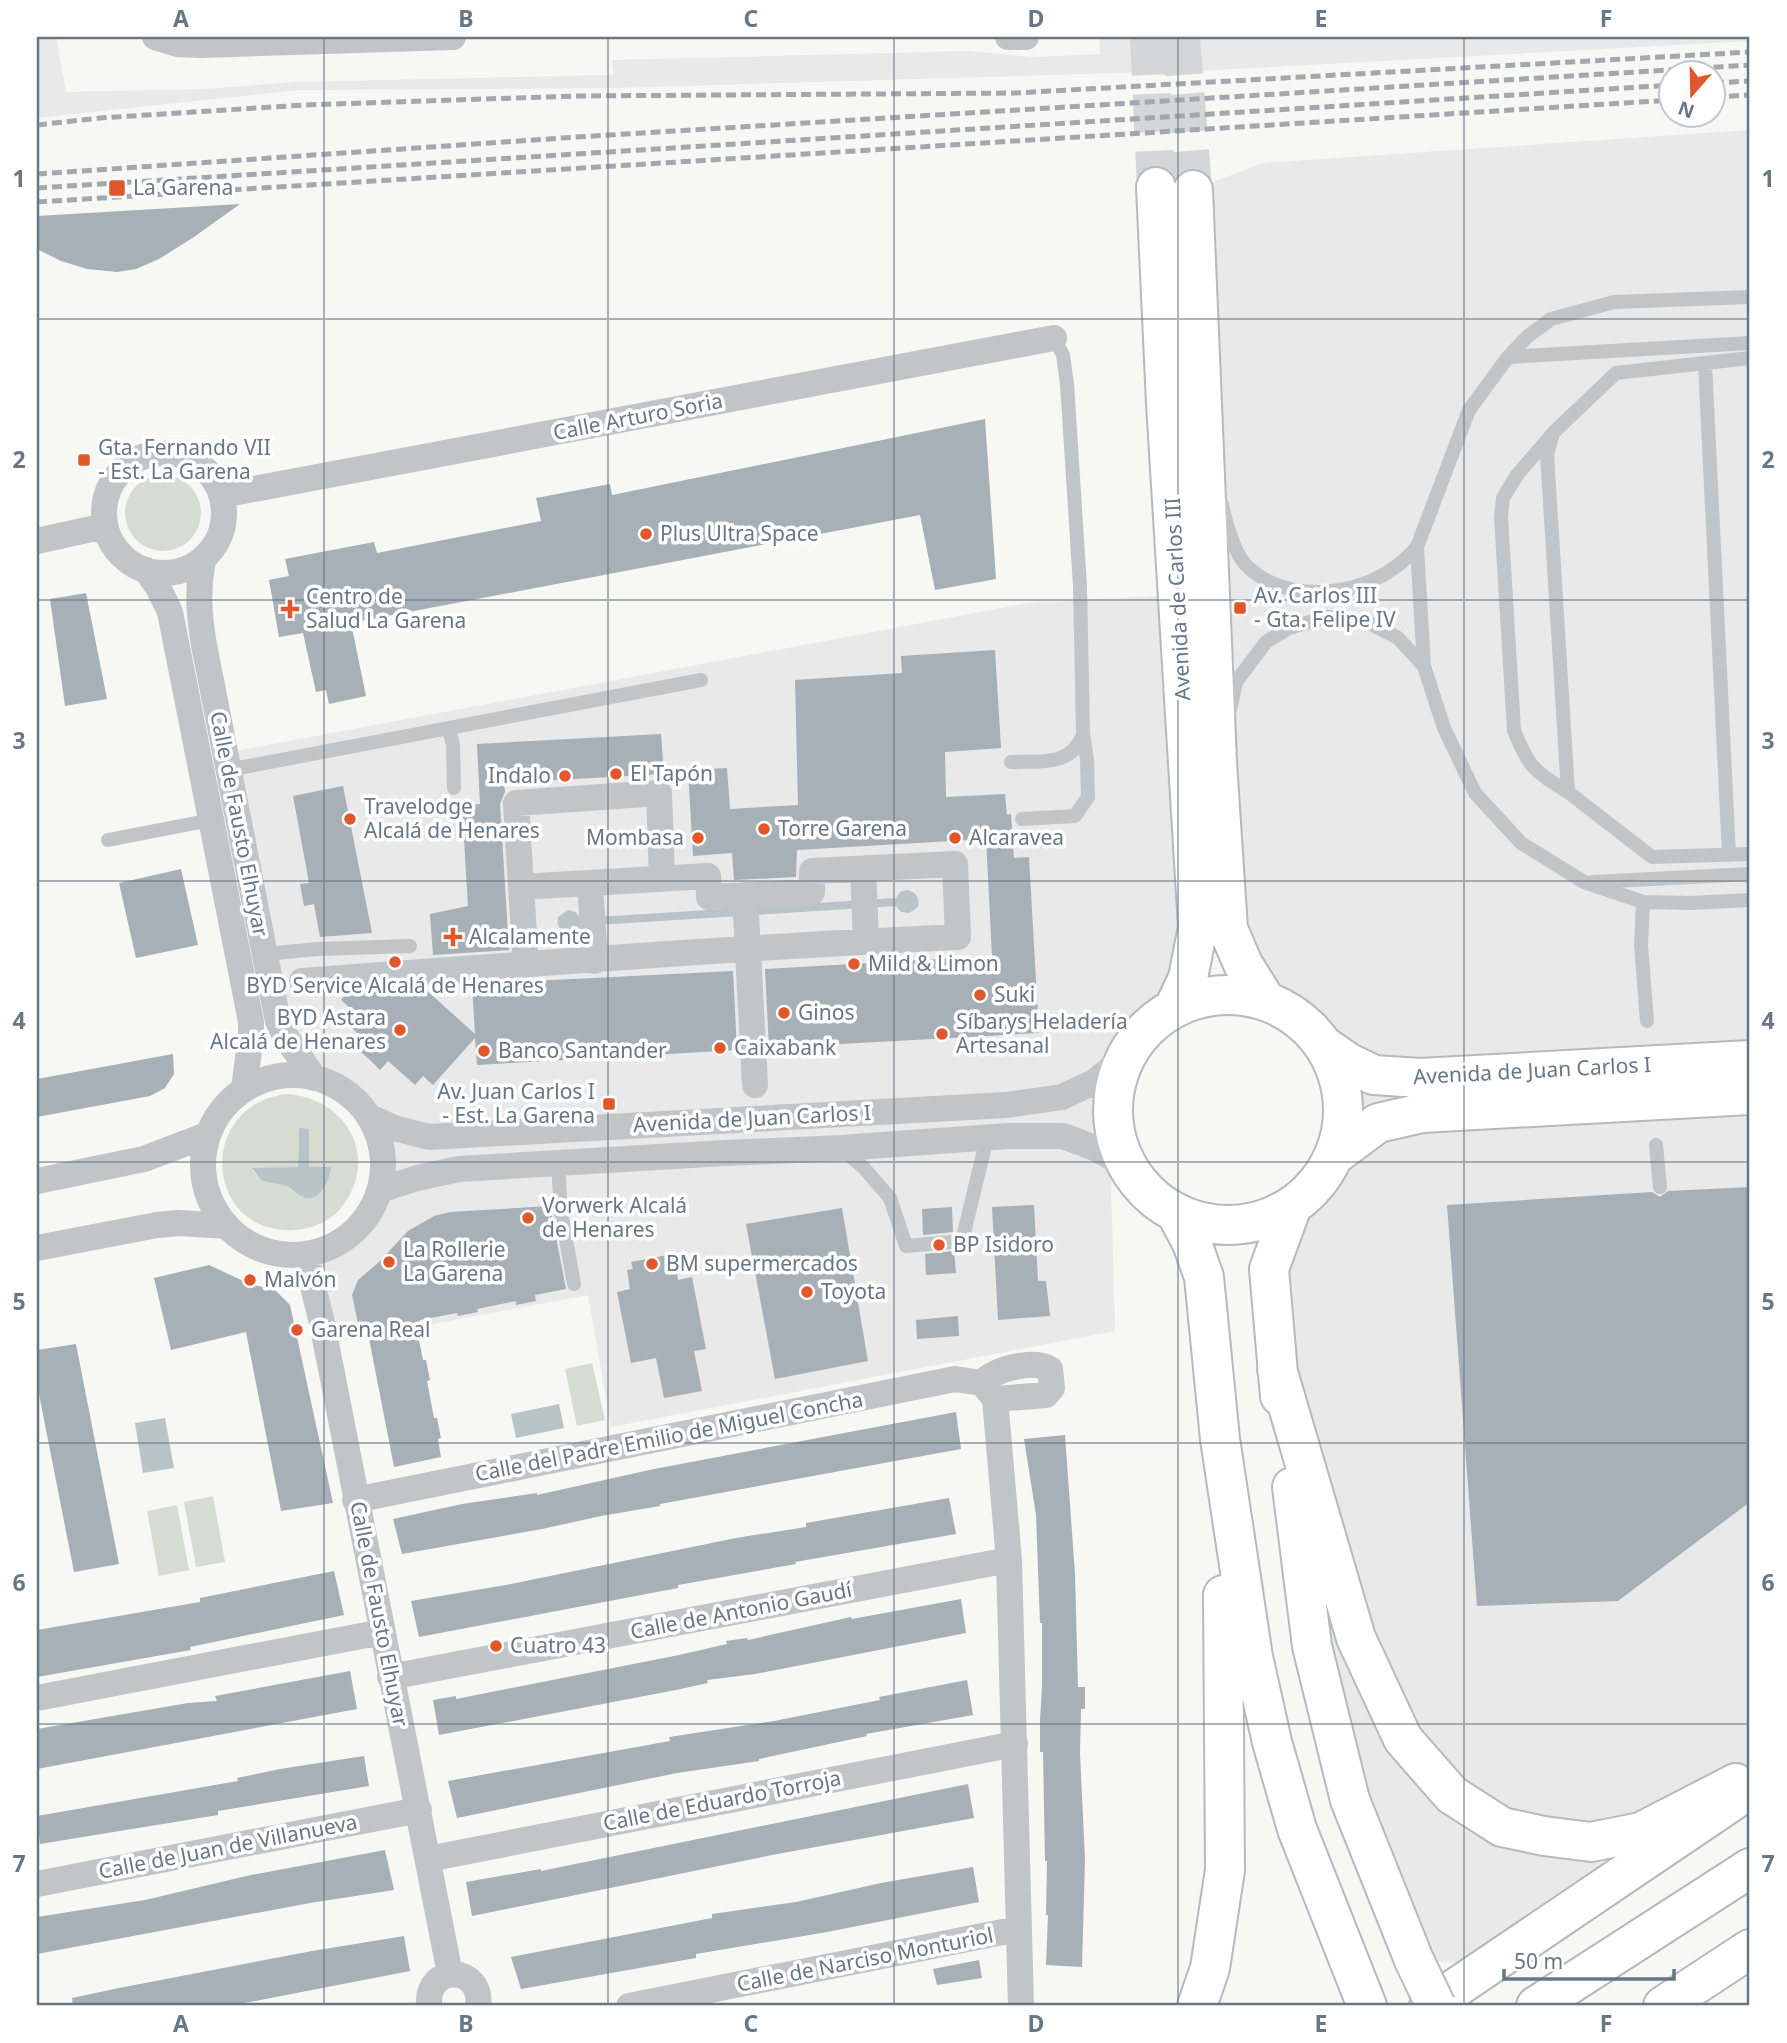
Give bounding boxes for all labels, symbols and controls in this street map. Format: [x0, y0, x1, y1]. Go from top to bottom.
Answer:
text: A [173, 2, 189, 34]
text: B [458, 2, 474, 34]
text: C [744, 2, 759, 34]
text: D [1028, 2, 1044, 34]
text: E [1315, 2, 1327, 34]
text: F [1600, 2, 1612, 34]
north arrow [1658, 60, 1728, 130]
text: N [1674, 95, 1698, 125]
text: 1 [12, 162, 26, 194]
text: 1 [1761, 162, 1775, 194]
place label: La Garena [133, 173, 233, 201]
marker: La Garena [107, 178, 127, 198]
street label: Calle Arturo Soria [551, 386, 725, 446]
place label: Gta. Fernando VII - Est. La Garena [98, 433, 271, 485]
text: 2 [12, 443, 26, 475]
text: 2 [1761, 443, 1775, 475]
marker: Gta. Fernando VII - Est. La Garena [76, 452, 92, 468]
street label: Avenida de Carlos III [1158, 497, 1196, 701]
place label: Plus Ultra Space [660, 519, 819, 547]
marker: Plus Ultra Space [638, 526, 654, 542]
place label: Av. Carlos III - Gta. Felipe IV [1254, 581, 1396, 633]
place label: Centro de Salud La Garena [306, 582, 466, 634]
marker: Centro de Salud La Garena [280, 599, 300, 619]
marker: Av. Carlos III - Gta. Felipe IV [1232, 600, 1248, 616]
street label: Calle de Fausto Elhuyar [204, 709, 276, 939]
text: 3 [12, 724, 26, 756]
text: 3 [1761, 724, 1775, 756]
place label: El Tapón [630, 759, 713, 787]
place label: Indalo [488, 761, 551, 789]
marker: El Tapón [608, 766, 624, 782]
marker: Indalo [557, 768, 573, 784]
place label: Travelodge Alcalá de Henares [364, 792, 540, 844]
marker: Travelodge Alcalá de Henares [342, 811, 358, 827]
place label: Torre Garena [778, 814, 907, 842]
marker: Torre Garena [756, 821, 772, 837]
place label: Mombasa [586, 823, 684, 851]
place label: Alcaravea [969, 823, 1064, 851]
marker: Mombasa [690, 830, 706, 846]
marker: Alcaravea [947, 830, 963, 846]
place label: Alcalamente [469, 922, 591, 950]
marker: Alcalamente [443, 927, 463, 947]
place label: Mild & Limon [868, 949, 999, 977]
marker: BYD Service Alcalá de Henares [387, 954, 403, 970]
marker: Mild & Limon [846, 956, 862, 972]
place label: BYD Service Alcalá de Henares [246, 971, 544, 999]
place label: Suki [994, 980, 1035, 1008]
marker: Suki [972, 987, 988, 1003]
place label: Ginos [798, 998, 854, 1026]
place label: BYD Astara Alcalá de Henares [210, 1003, 386, 1055]
text: 4 [12, 1004, 26, 1036]
text: 4 [1761, 1004, 1775, 1036]
marker: Ginos [776, 1005, 792, 1021]
place label: Síbarys Heladería Artesanal [956, 1007, 1128, 1059]
marker: BYD Astara Alcalá de Henares [392, 1022, 408, 1038]
marker: Síbarys Heladería Artesanal [934, 1026, 950, 1042]
place label: Caixabank [734, 1033, 837, 1061]
place label: Banco Santander [498, 1036, 667, 1064]
marker: Caixabank [712, 1040, 728, 1056]
marker: Banco Santander [476, 1043, 492, 1059]
street label: Avenida de Juan Carlos I [1412, 1050, 1652, 1090]
place label: Av. Juan Carlos I - Est. La Garena [437, 1077, 595, 1129]
marker: Av. Juan Carlos I - Est. La Garena [601, 1096, 617, 1112]
street label: Avenida de Juan Carlos I [632, 1098, 872, 1138]
place label: Vorwerk Alcalá de Henares [542, 1191, 687, 1243]
marker: Vorwerk Alcalá de Henares [520, 1210, 536, 1226]
place label: BP Isidoro [953, 1230, 1054, 1258]
place label: La Rollerie La Garena [403, 1235, 506, 1287]
marker: BP Isidoro [931, 1237, 947, 1253]
place label: BM supermercados [666, 1249, 858, 1277]
marker: La Rollerie La Garena [381, 1254, 397, 1270]
marker: BM supermercados [644, 1256, 660, 1272]
place label: Malvón [264, 1265, 337, 1293]
marker: Malvón [242, 1272, 258, 1288]
place label: Toyota [821, 1277, 886, 1305]
marker: Toyota [799, 1284, 815, 1300]
text: 5 [12, 1285, 26, 1317]
text: 5 [1761, 1285, 1775, 1317]
place label: Garena Real [311, 1315, 431, 1343]
marker: Garena Real [289, 1322, 305, 1338]
street label: Calle del Padre Emilio de Miguel Concha [472, 1385, 865, 1487]
street label: Calle de Fausto Elhuyar [344, 1499, 416, 1729]
text: 6 [12, 1566, 26, 1598]
text: 6 [1761, 1566, 1775, 1598]
street label: Calle de Antonio Gaudí [628, 1575, 854, 1645]
place label: Cuatro 43 [510, 1631, 606, 1659]
marker: Cuatro 43 [488, 1638, 504, 1654]
street label: Calle de Eduardo Torroja [600, 1763, 843, 1837]
street label: Calle de Juan de Villanueva [96, 1807, 360, 1885]
text: 7 [12, 1847, 26, 1879]
text: 7 [1761, 1847, 1775, 1879]
street label: Calle de Narciso Monturiol [734, 1920, 995, 1998]
scale bar [1504, 1938, 1673, 1982]
text: 50 m [1514, 1947, 1563, 1975]
text: A [173, 2007, 189, 2039]
text: B [458, 2007, 474, 2039]
text: C [744, 2007, 759, 2039]
text: D [1028, 2007, 1044, 2039]
text: E [1315, 2007, 1327, 2039]
text: F [1600, 2007, 1612, 2039]

